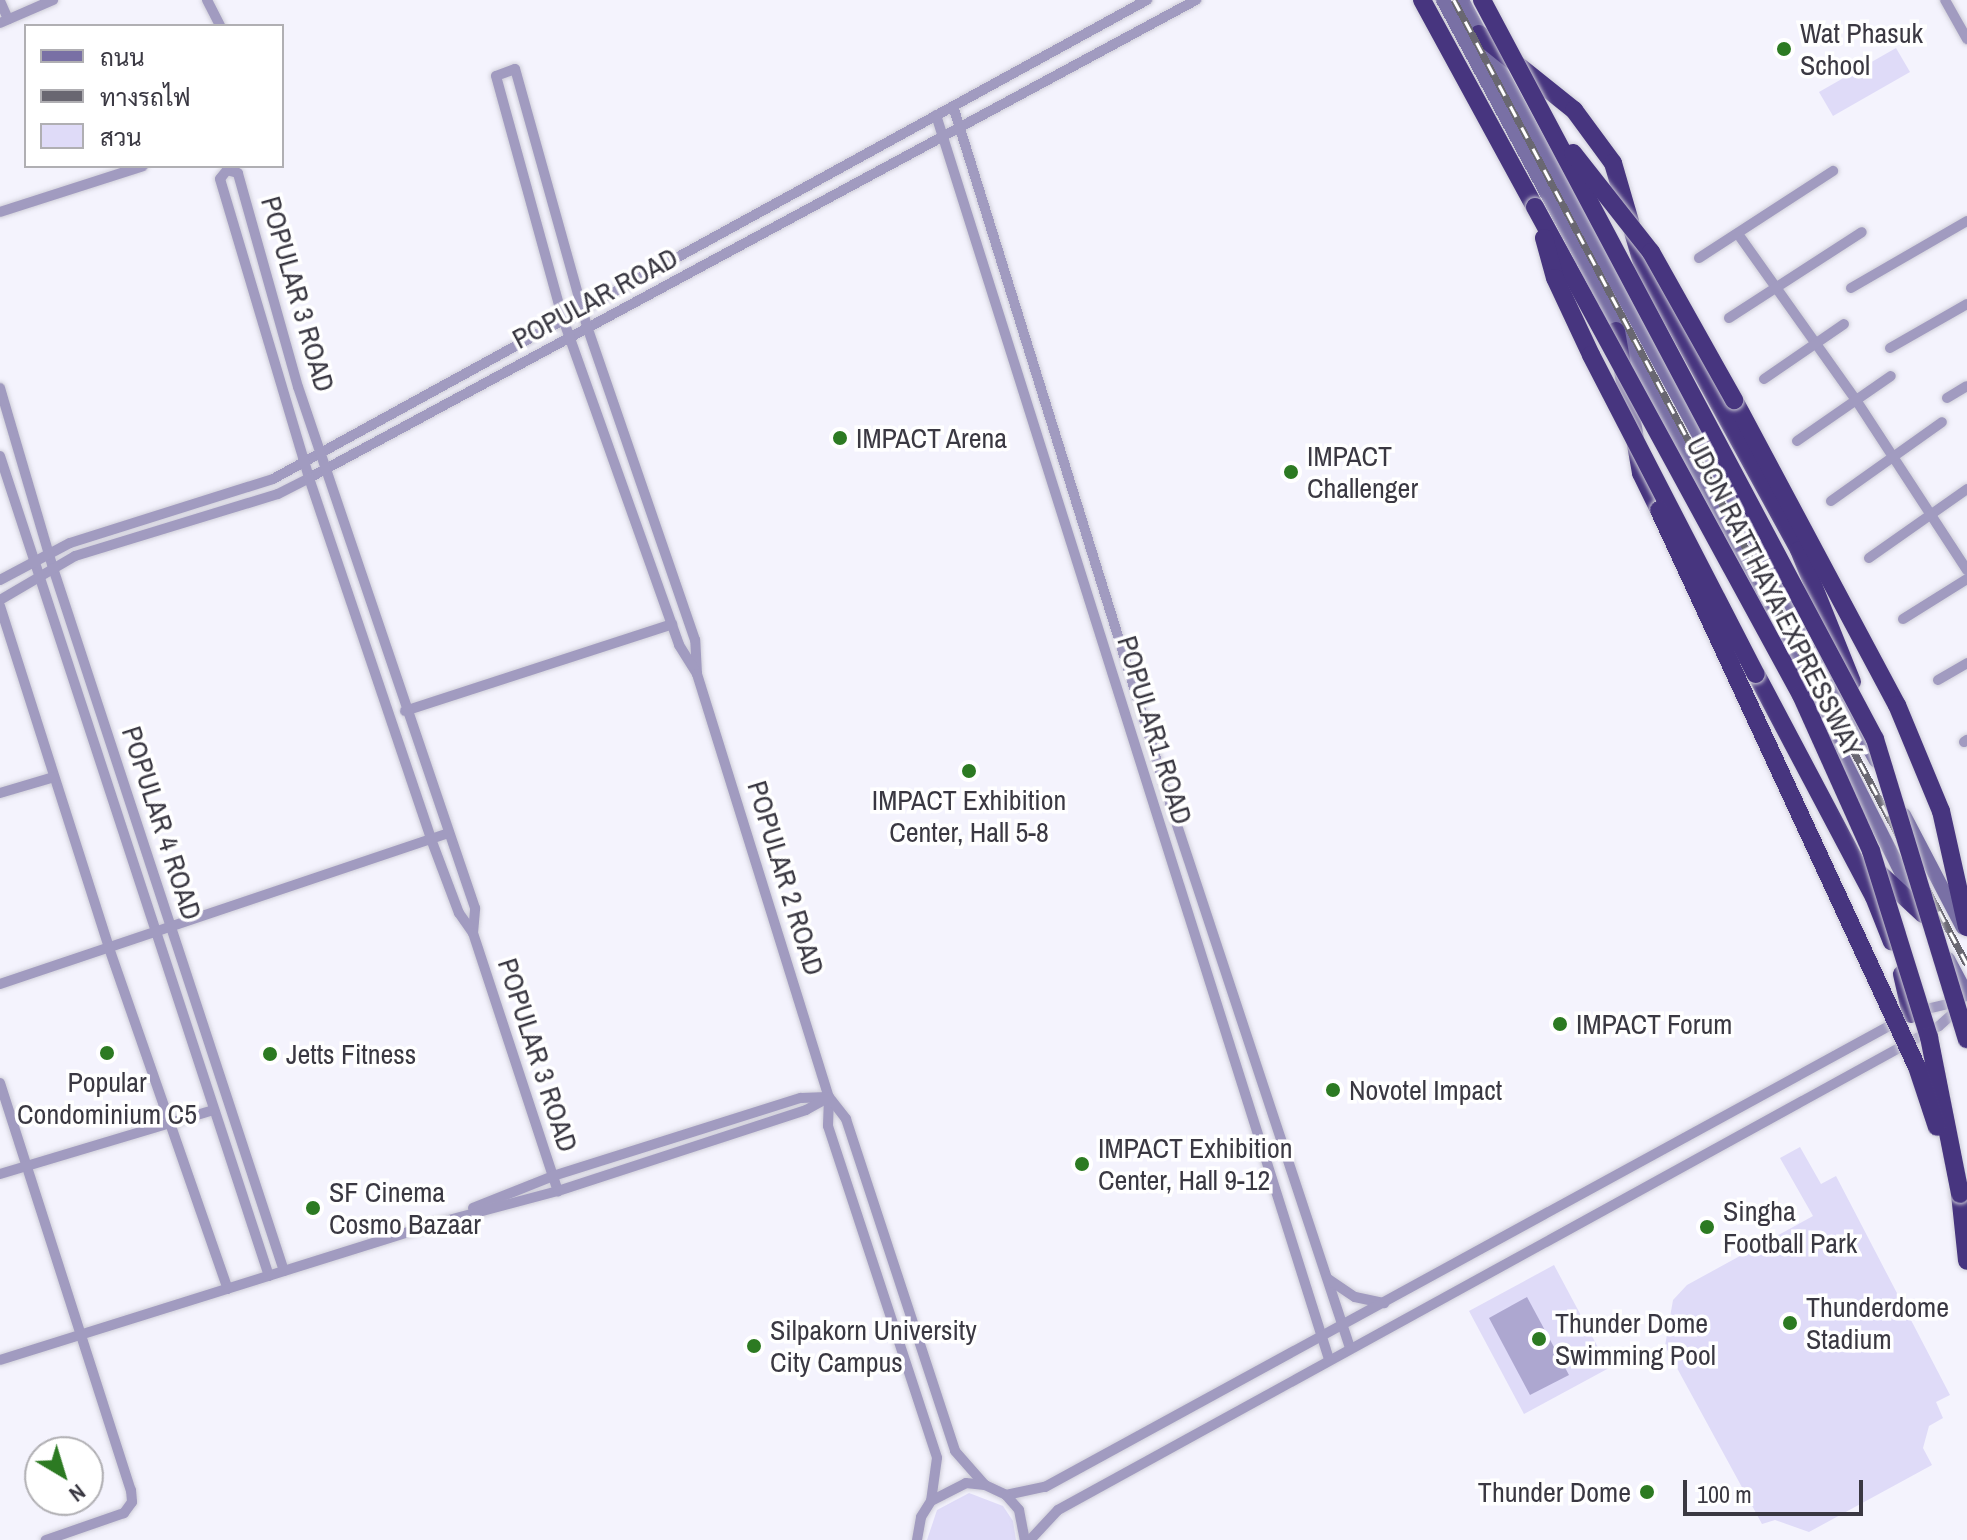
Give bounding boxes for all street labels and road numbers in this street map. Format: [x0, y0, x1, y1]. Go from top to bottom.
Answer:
street label: POPULAR 3 ROAD [254, 192, 342, 396]
street label: POPULAR ROAD [507, 240, 683, 356]
street label: UDON RATTHAYA EXPRESSWAY [1679, 431, 1871, 763]
street label: POPULAR1 ROAD [1110, 632, 1200, 828]
street label: POPULAR 4 ROAD [115, 722, 209, 924]
street label: POPULAR 2 ROAD [740, 777, 832, 979]
street label: POPULAR 3 ROAD [491, 954, 585, 1156]

